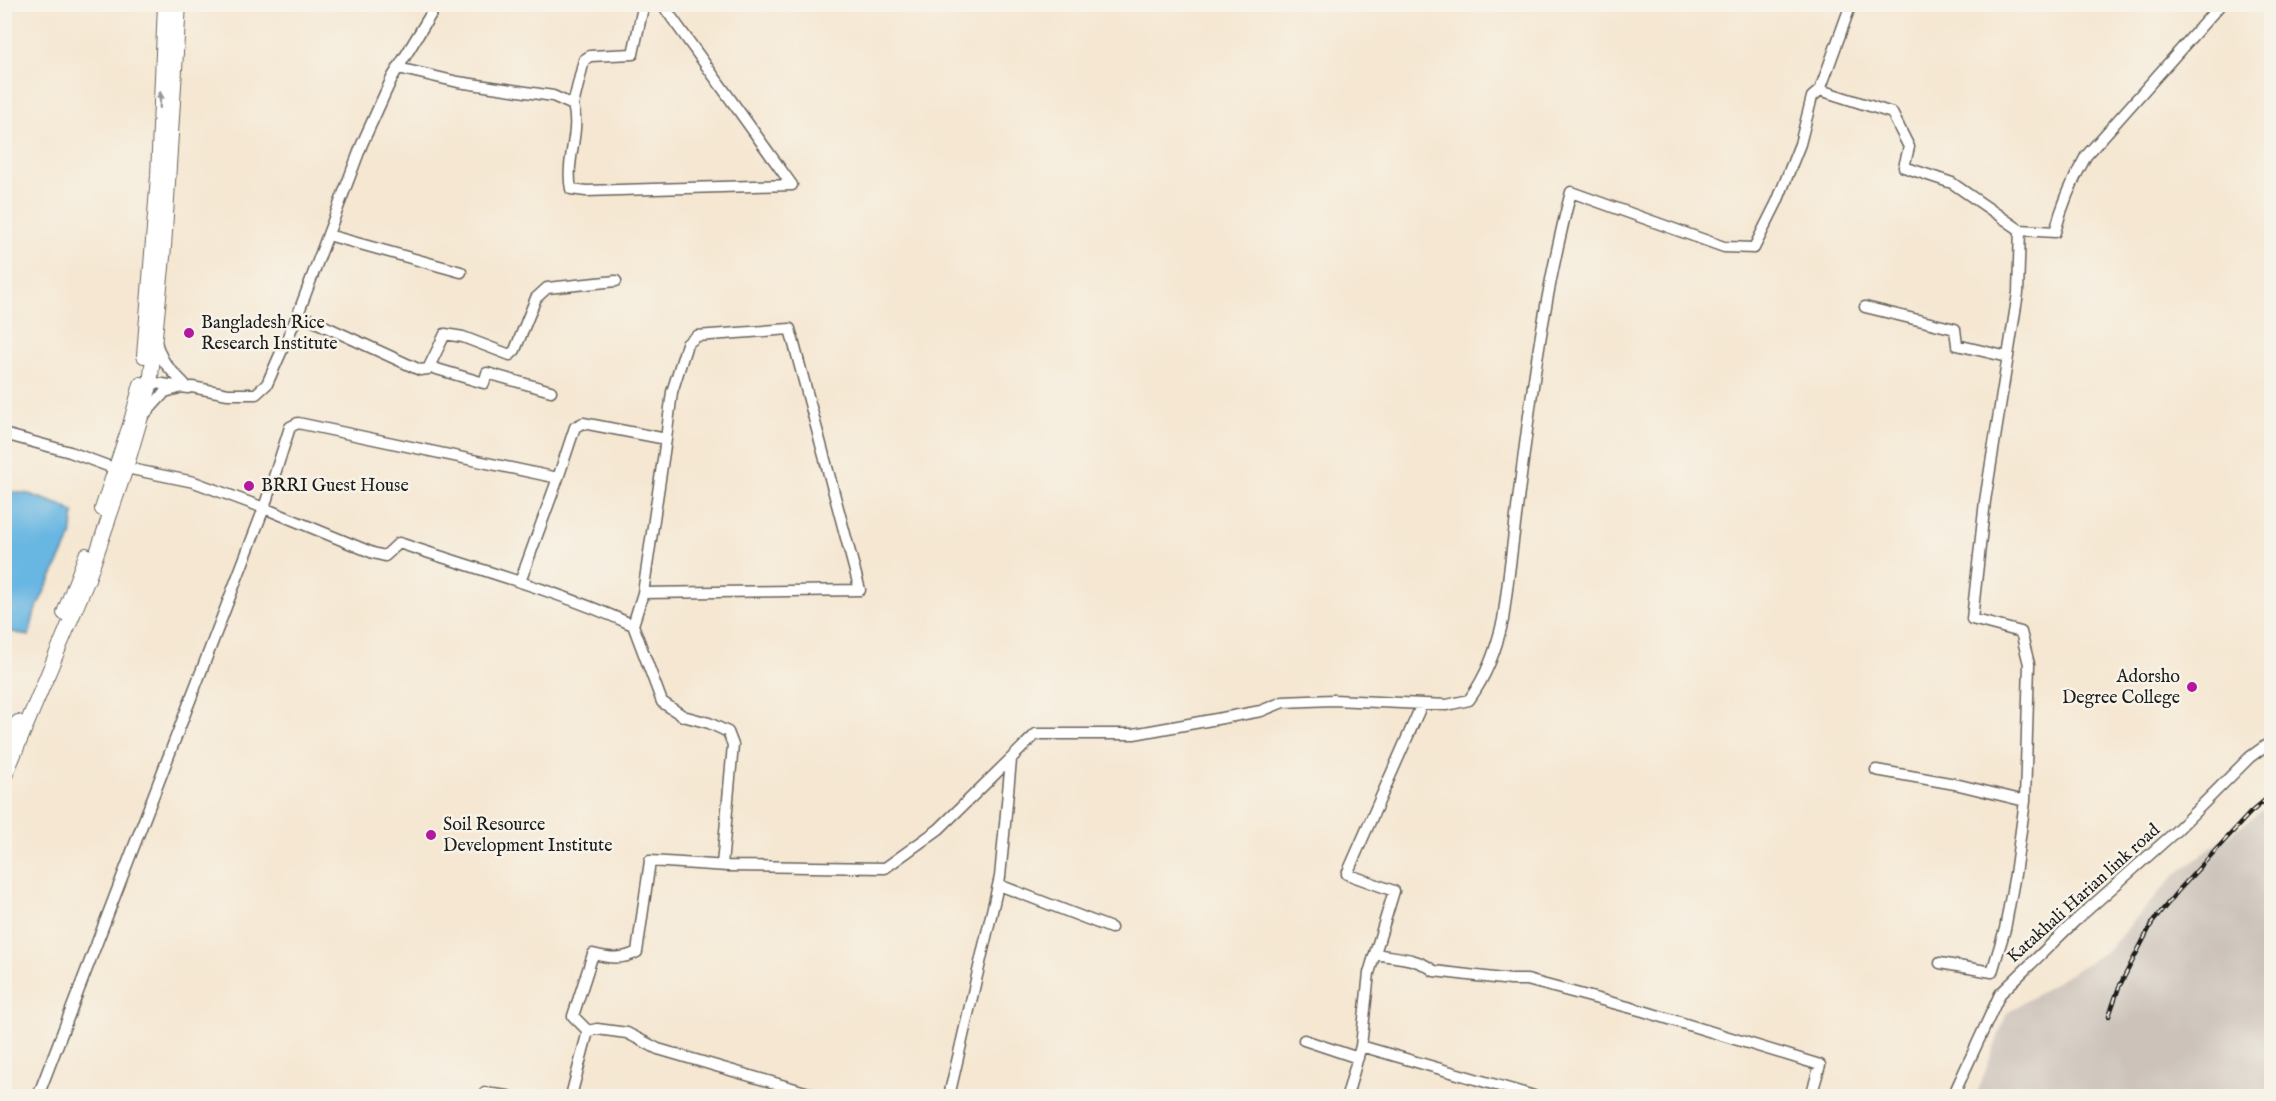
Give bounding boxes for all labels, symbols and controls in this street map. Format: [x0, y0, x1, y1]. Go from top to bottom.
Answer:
one-way arrow [156, 90, 165, 109]
place label: Bangladesh Rice Research Institute [201, 312, 338, 356]
marker: Bangladesh Rice Research Institute [182, 326, 196, 340]
place label: BRRI Guest House [261, 475, 409, 498]
marker: BRRI Guest House [242, 479, 256, 493]
place label: Adorsho Degree College [2062, 666, 2180, 710]
marker: Adorsho Degree College [2185, 680, 2199, 694]
place label: Soil Resource Development Institute [443, 814, 612, 858]
street label: Katakhali Harian link road [2003, 819, 2166, 969]
marker: Soil Resource Development Institute [424, 828, 438, 842]

